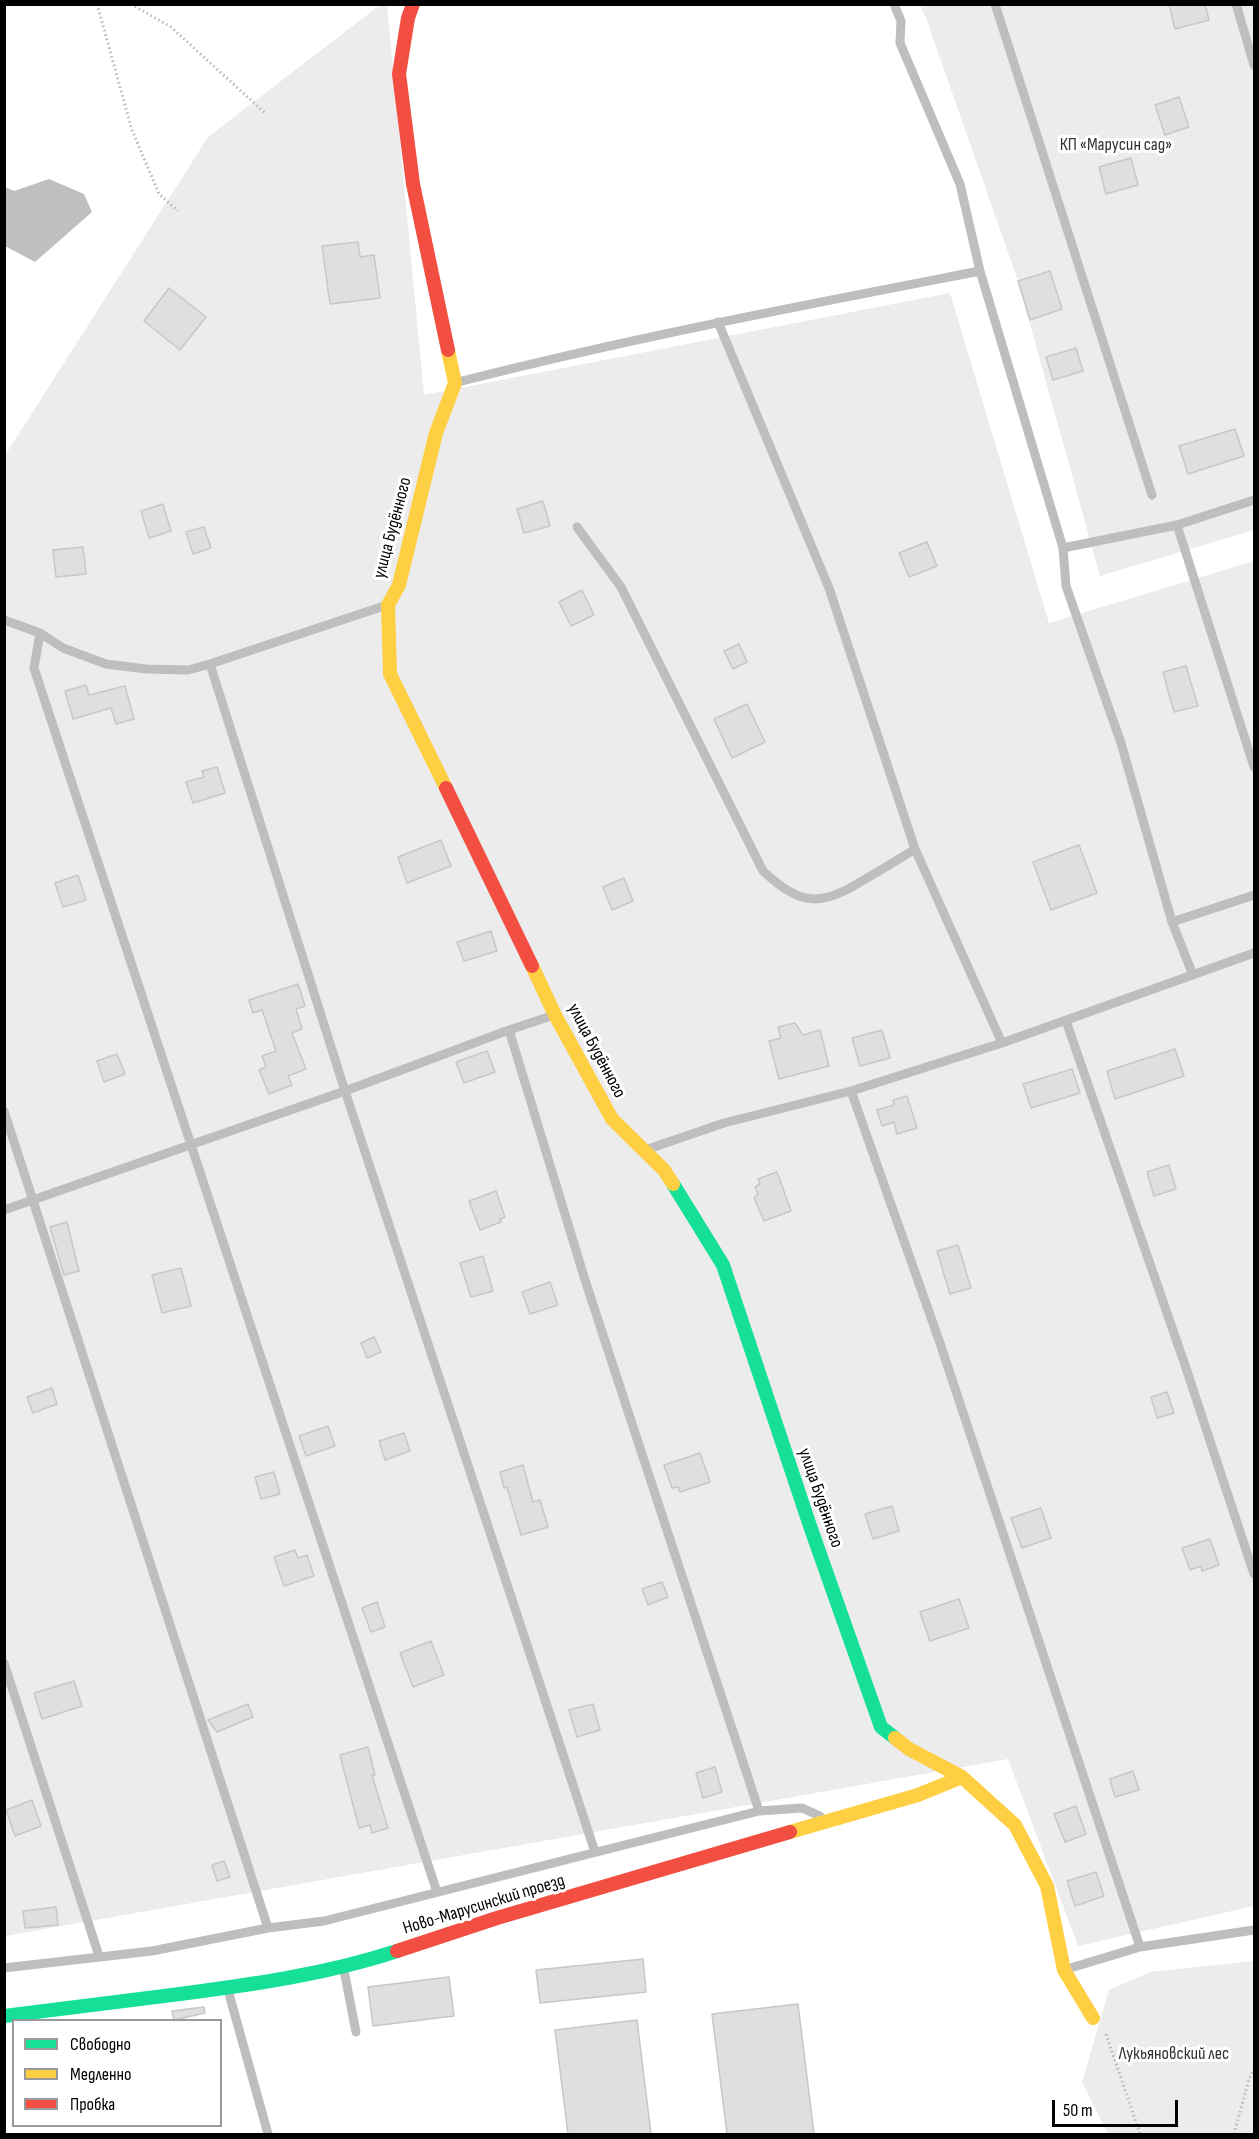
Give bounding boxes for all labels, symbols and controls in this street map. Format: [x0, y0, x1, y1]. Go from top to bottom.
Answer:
park label: КП «Марусин сад» [1060, 134, 1172, 156]
street label: улица Будённого [369, 475, 417, 581]
street label: улица Будённого [562, 1000, 630, 1102]
street label: улица Будённого [793, 1445, 847, 1551]
street label: Ново-Марусинский проезд [401, 1870, 567, 1940]
legend [12, 2019, 222, 2127]
text: Свободно [70, 2034, 131, 2055]
park label: Лукьяновский лес [1119, 2043, 1229, 2065]
text: Медленно [70, 2064, 132, 2085]
scale bar [1055, 2088, 1181, 2126]
text: Пробка [70, 2094, 115, 2115]
text: 50 m [1063, 2100, 1093, 2121]

